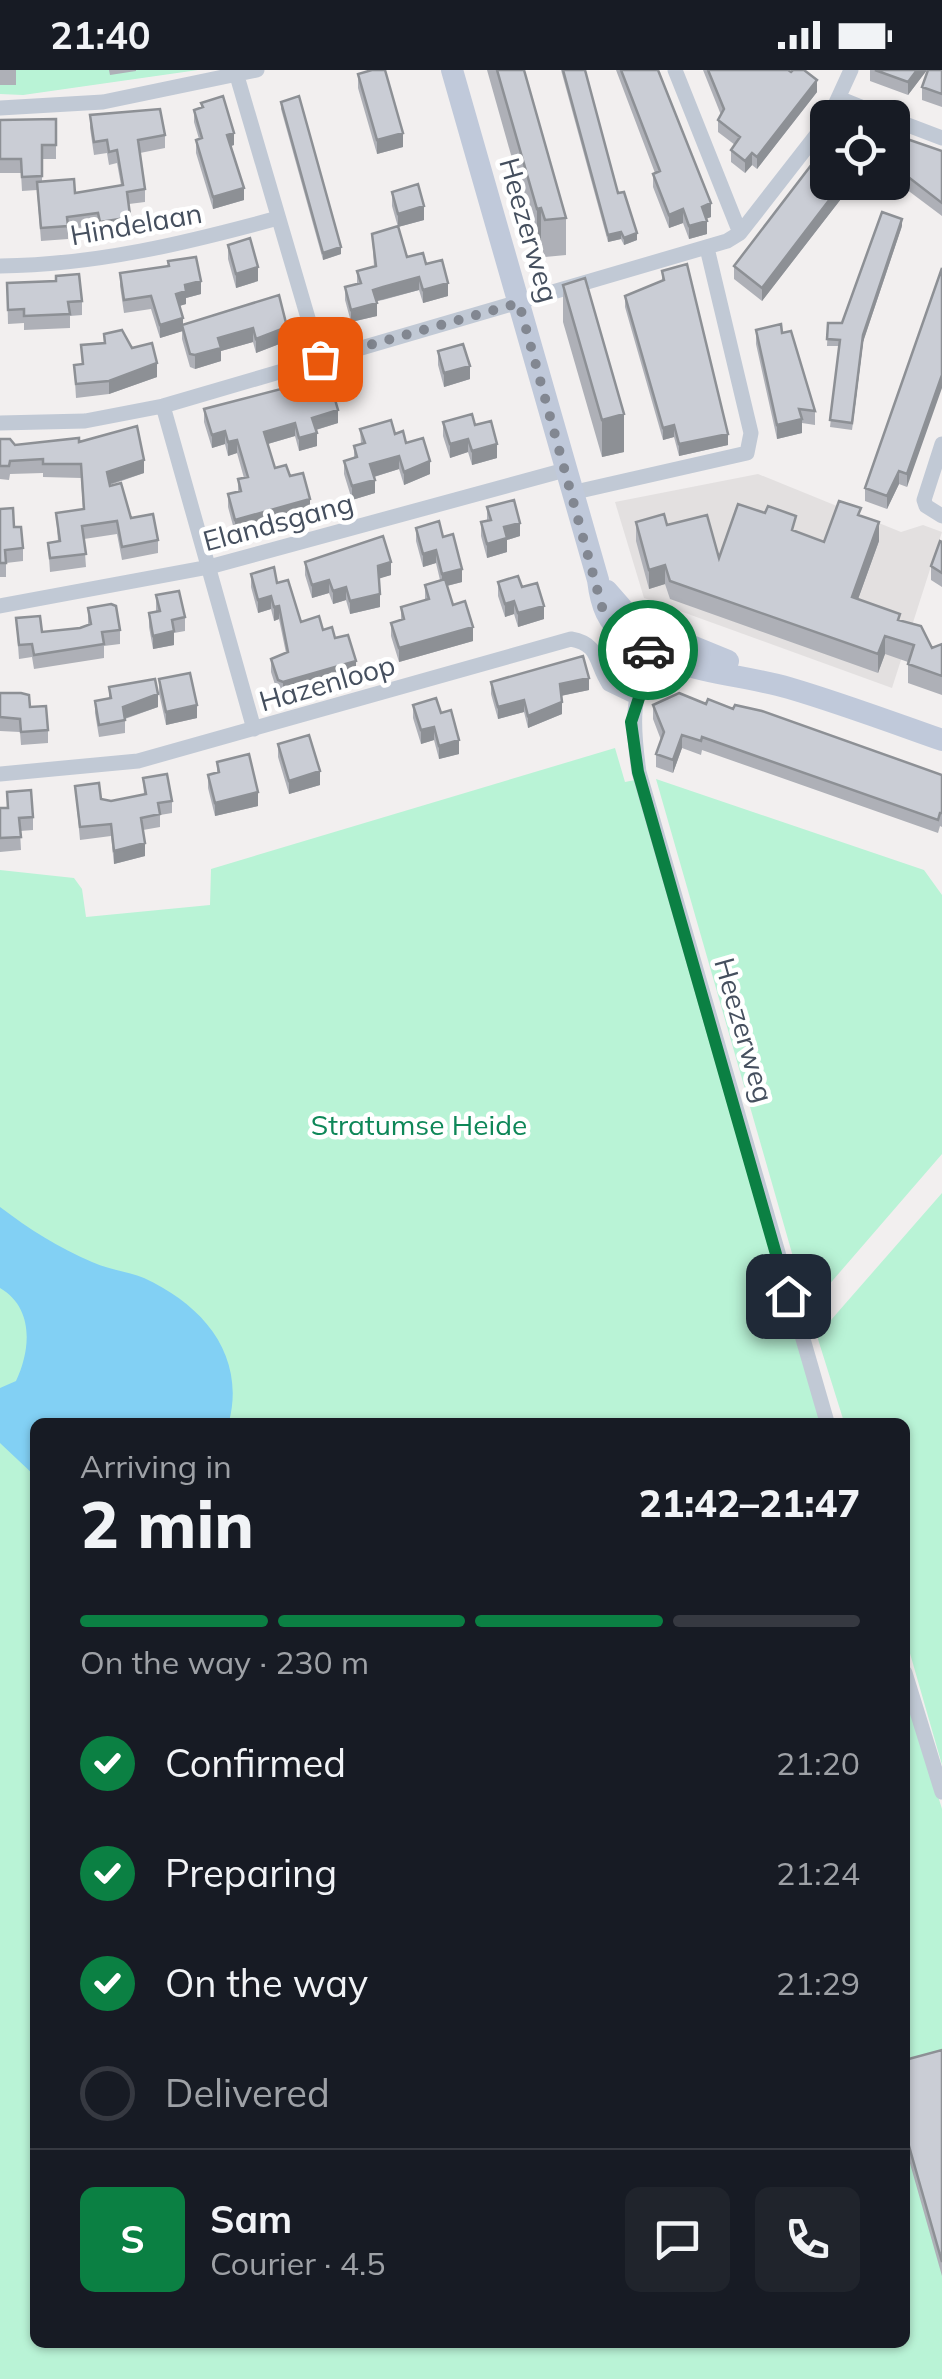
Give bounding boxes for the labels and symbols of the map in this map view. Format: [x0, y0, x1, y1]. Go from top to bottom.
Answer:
street label: Heezerweg [492, 154, 567, 306]
street label: Hindelaan [67, 195, 205, 252]
pin [278, 317, 363, 402]
street label: Elandsgang [199, 485, 357, 558]
courier [598, 600, 698, 700]
street label: Hazenloop [255, 646, 399, 719]
street label: Heezerweg [707, 954, 782, 1106]
park label: Stratumse Heide [311, 1107, 527, 1142]
pin [746, 1254, 831, 1339]

